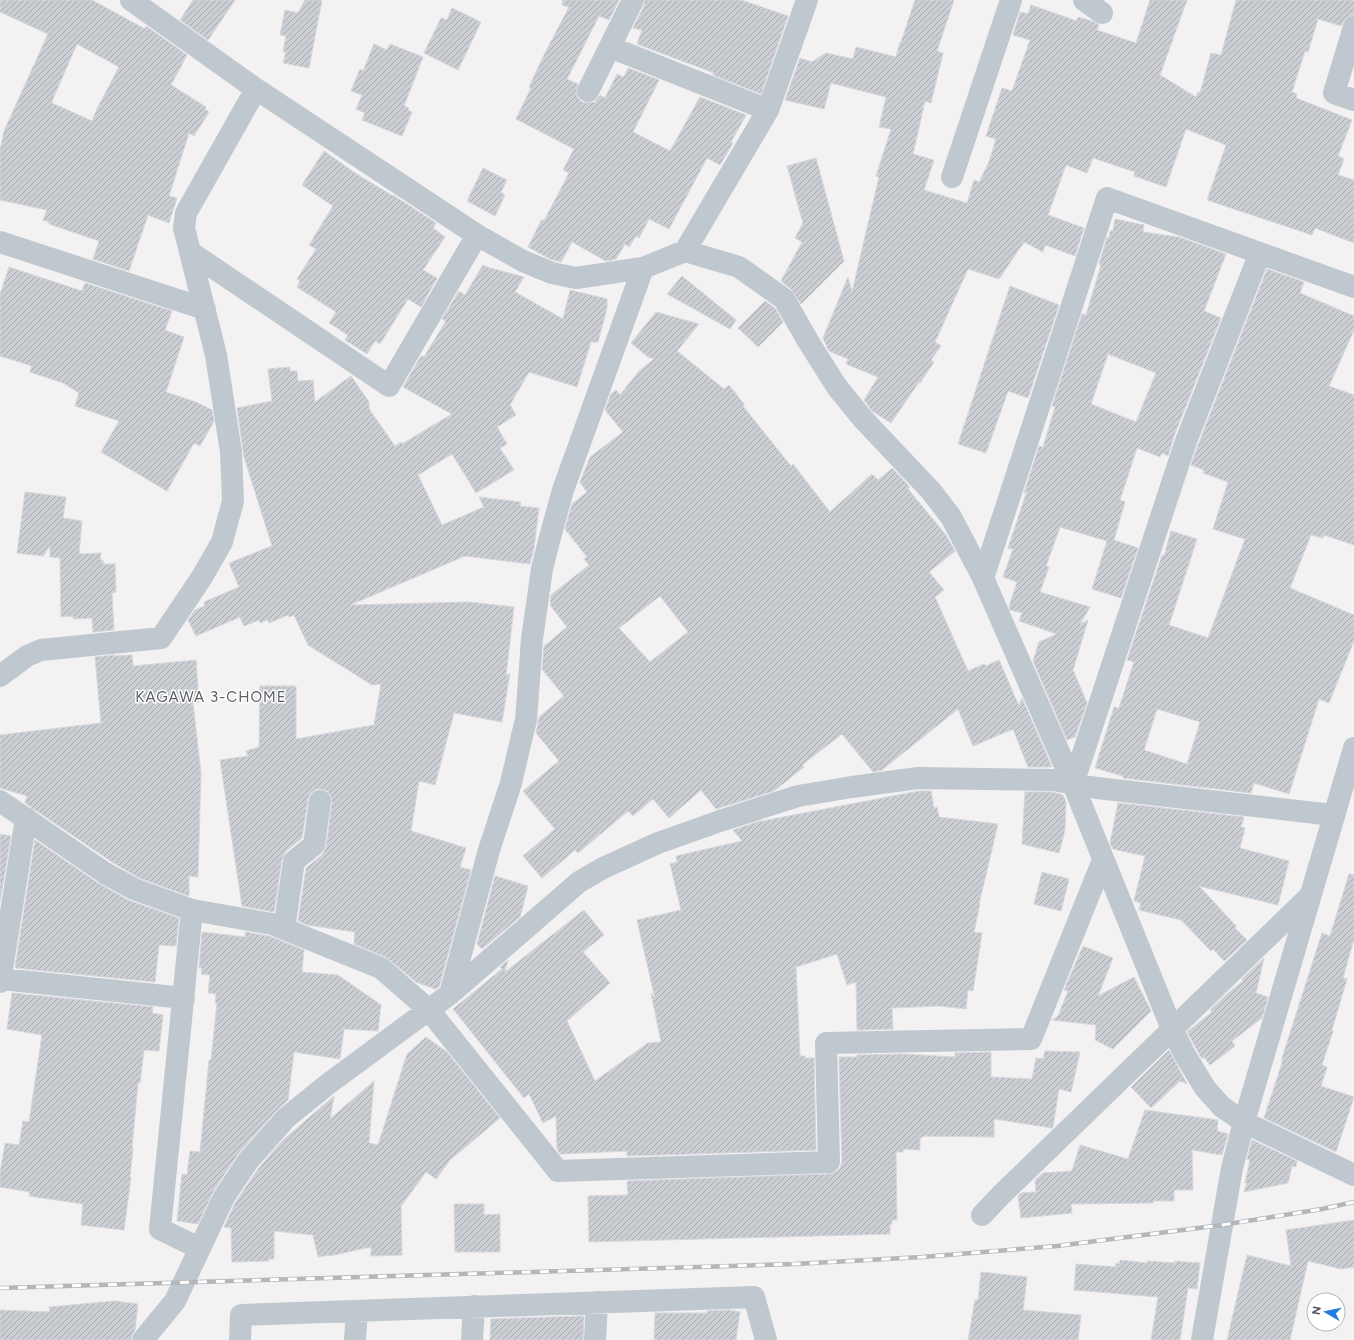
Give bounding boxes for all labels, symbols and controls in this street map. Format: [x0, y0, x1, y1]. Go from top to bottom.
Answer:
district label: KAGAWA 3-CHOME [135, 688, 287, 706]
north arrow [1306, 1292, 1346, 1332]
text: N [1310, 1305, 1324, 1316]

